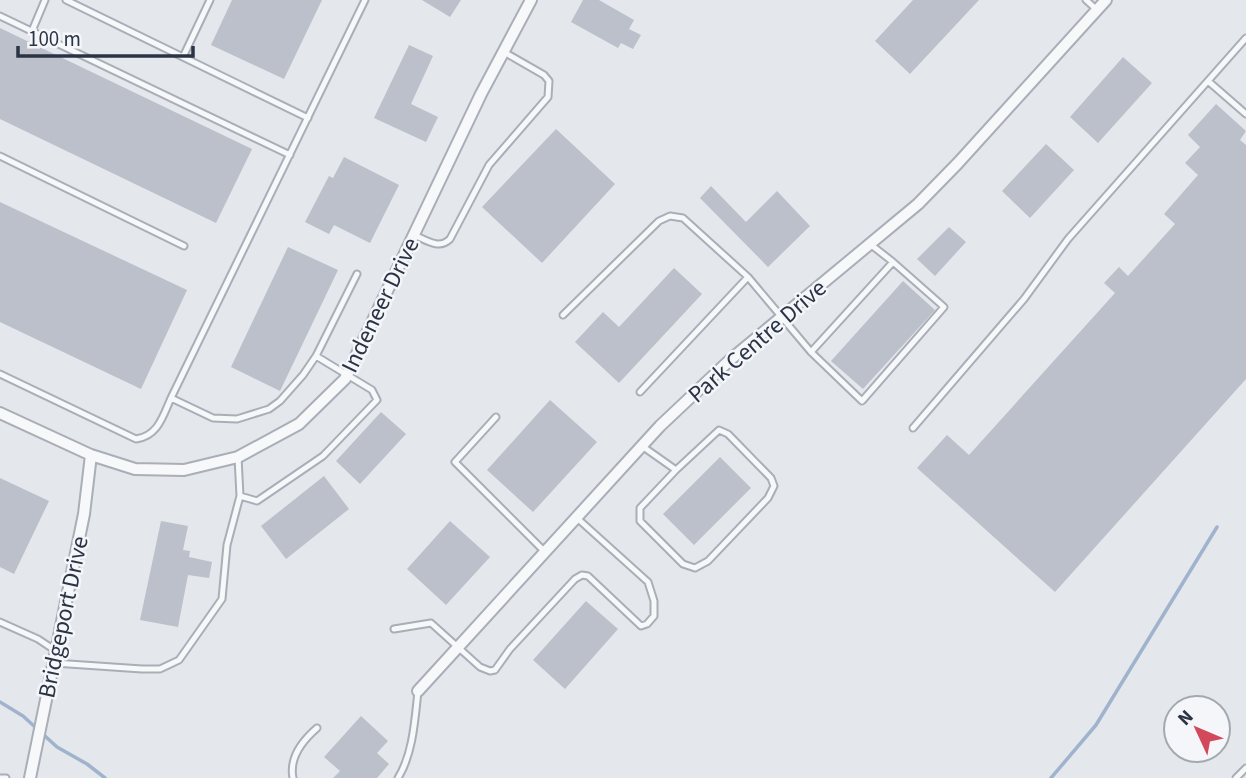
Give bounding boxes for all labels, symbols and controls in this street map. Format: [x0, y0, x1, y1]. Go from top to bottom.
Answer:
scale bar [18, 14, 192, 58]
text: 100 m [28, 24, 81, 54]
street label: Indeneer Drive [333, 232, 428, 379]
street label: Park Centre Drive [680, 271, 834, 411]
street label: Bridgeport Drive [29, 533, 98, 701]
north arrow [1162, 694, 1232, 764]
text: N [1172, 704, 1200, 732]

